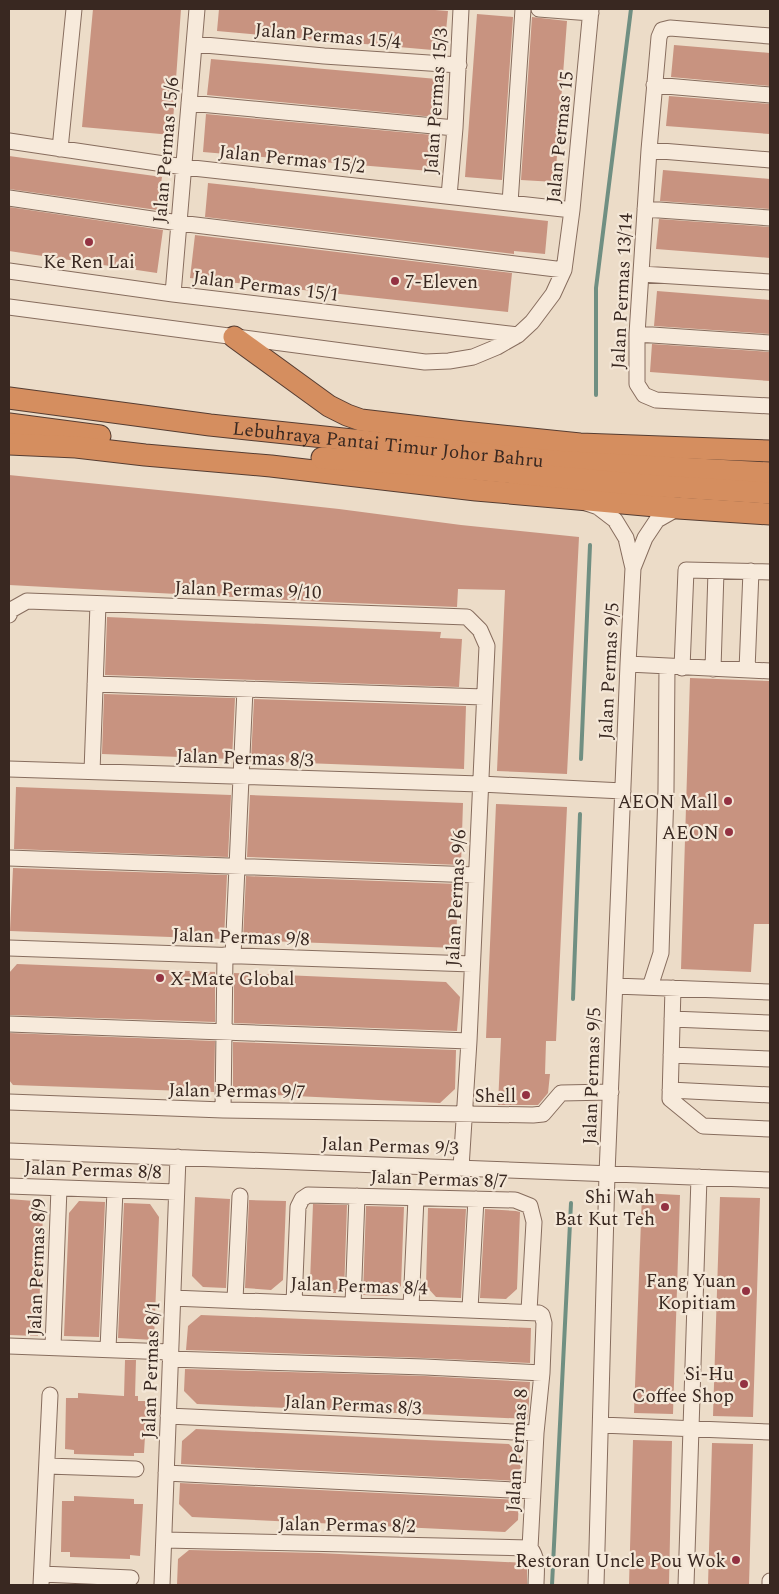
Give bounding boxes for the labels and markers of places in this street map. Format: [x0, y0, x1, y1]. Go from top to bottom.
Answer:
marker: Ke Ren Lai [83, 236, 95, 248]
place label: Ke Ren Lai [43, 248, 135, 277]
place label: 7-Eleven [405, 268, 478, 297]
marker: 7-Eleven [389, 275, 401, 287]
place label: AEON Mall [618, 788, 718, 817]
marker: AEON Mall [722, 795, 734, 807]
place label: AEON [662, 819, 719, 848]
marker: AEON [723, 826, 735, 838]
place label: X-Mate Global [170, 965, 295, 994]
marker: X-Mate Global [154, 972, 166, 984]
place label: Shell [474, 1082, 516, 1111]
marker: Shell [520, 1089, 532, 1101]
place label: Shi Wah Bat Kut Teh [554, 1183, 655, 1234]
marker: Shi Wah Bat Kut Teh [659, 1201, 671, 1213]
place label: Fang Yuan Kopitiam [646, 1267, 736, 1318]
marker: Fang Yuan Kopitiam [740, 1285, 752, 1297]
place label: Si-Hu Coffee Shop [632, 1360, 734, 1411]
marker: Si-Hu Coffee Shop [738, 1378, 750, 1390]
place label: Restoran Uncle Pou Wok [515, 1547, 726, 1576]
marker: Restoran Uncle Pou Wok [730, 1554, 742, 1566]

